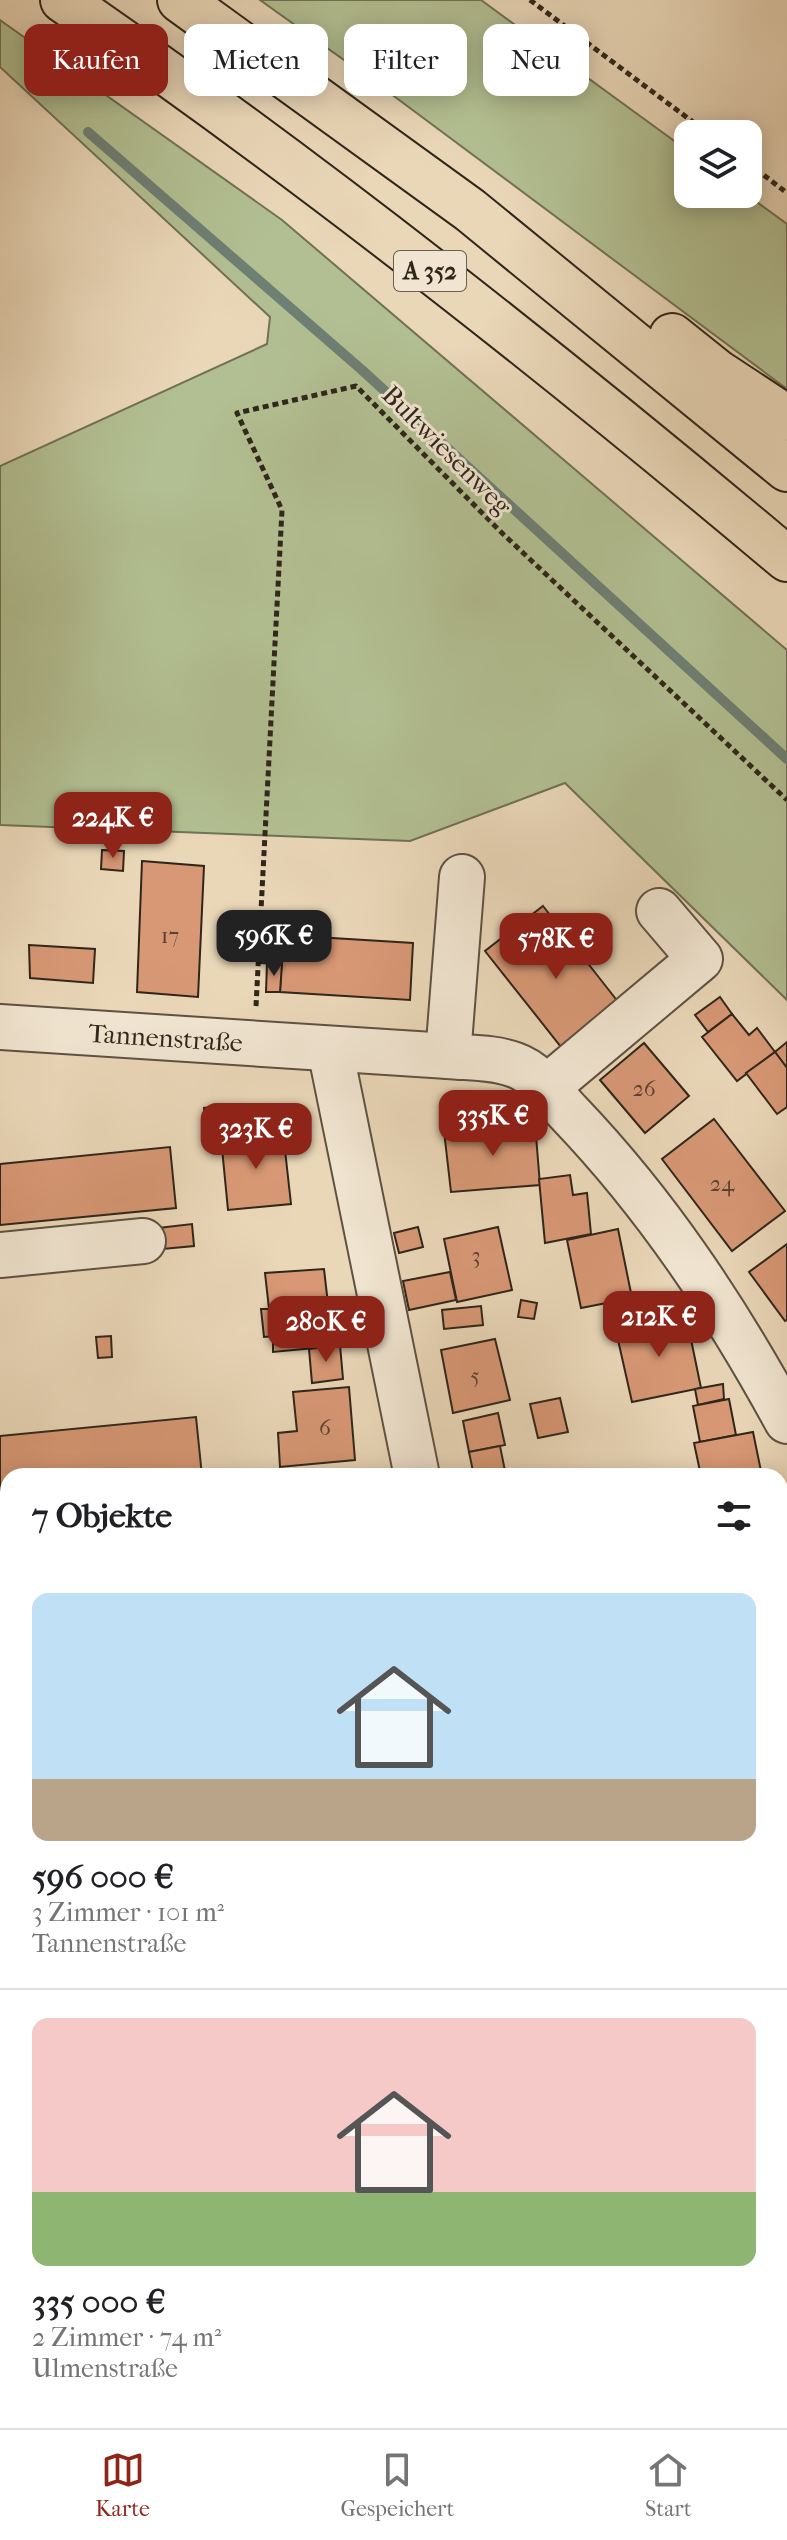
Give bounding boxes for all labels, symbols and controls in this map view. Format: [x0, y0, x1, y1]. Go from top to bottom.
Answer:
chip: Kaufen [24, 24, 168, 96]
chip: Mieten [184, 24, 328, 96]
chip: Filter [344, 24, 467, 96]
chip: Neu [483, 24, 589, 96]
map controls [674, 120, 762, 208]
button: layers [674, 120, 762, 208]
road number: A 352 [394, 251, 466, 291]
street label: Bultwiesenweg [375, 379, 519, 522]
pin: 224K € [48, 792, 178, 860]
text: 224K € [72, 802, 154, 833]
pin: 596K € [209, 910, 339, 978]
pin: 578K € [491, 913, 621, 981]
text: 596K € [235, 920, 313, 951]
house number: 17 [161, 923, 179, 949]
text: 578K € [518, 923, 594, 954]
street label: Tannenstraße [88, 1018, 244, 1059]
house number: 26 [632, 1076, 656, 1102]
pin: 335K € [428, 1090, 558, 1158]
text: 335K € [457, 1100, 529, 1131]
pin: 323K € [191, 1103, 321, 1171]
text: 323K € [219, 1113, 293, 1144]
house number: 24 [710, 1171, 735, 1197]
house number: 3 [471, 1243, 481, 1269]
pin: 212K € [594, 1291, 724, 1359]
pin: 280K € [261, 1296, 391, 1364]
text: 212K € [621, 1301, 697, 1332]
text: 280K € [286, 1306, 366, 1337]
house number: 5 [470, 1363, 480, 1389]
house number: 6 [319, 1415, 331, 1441]
icon: filters [712, 1494, 756, 1538]
text: 7 Objekte [32, 1496, 172, 1536]
icon: home [322, 1645, 466, 1789]
text: 596 000 € [32, 1857, 174, 1897]
text: 3 Zimmer · 101 m² [32, 1897, 224, 1928]
text: Tannenstraße [32, 1928, 186, 1959]
icon: home [322, 2070, 466, 2214]
text: 335 000 € [32, 2282, 166, 2322]
text: 2 Zimmer · 74 m² [32, 2322, 221, 2353]
text: Ulmenstraße [32, 2353, 178, 2384]
tab: Karte [95, 2448, 150, 2522]
tab: Gespeichert [341, 2448, 454, 2522]
tab: Start [645, 2448, 692, 2522]

